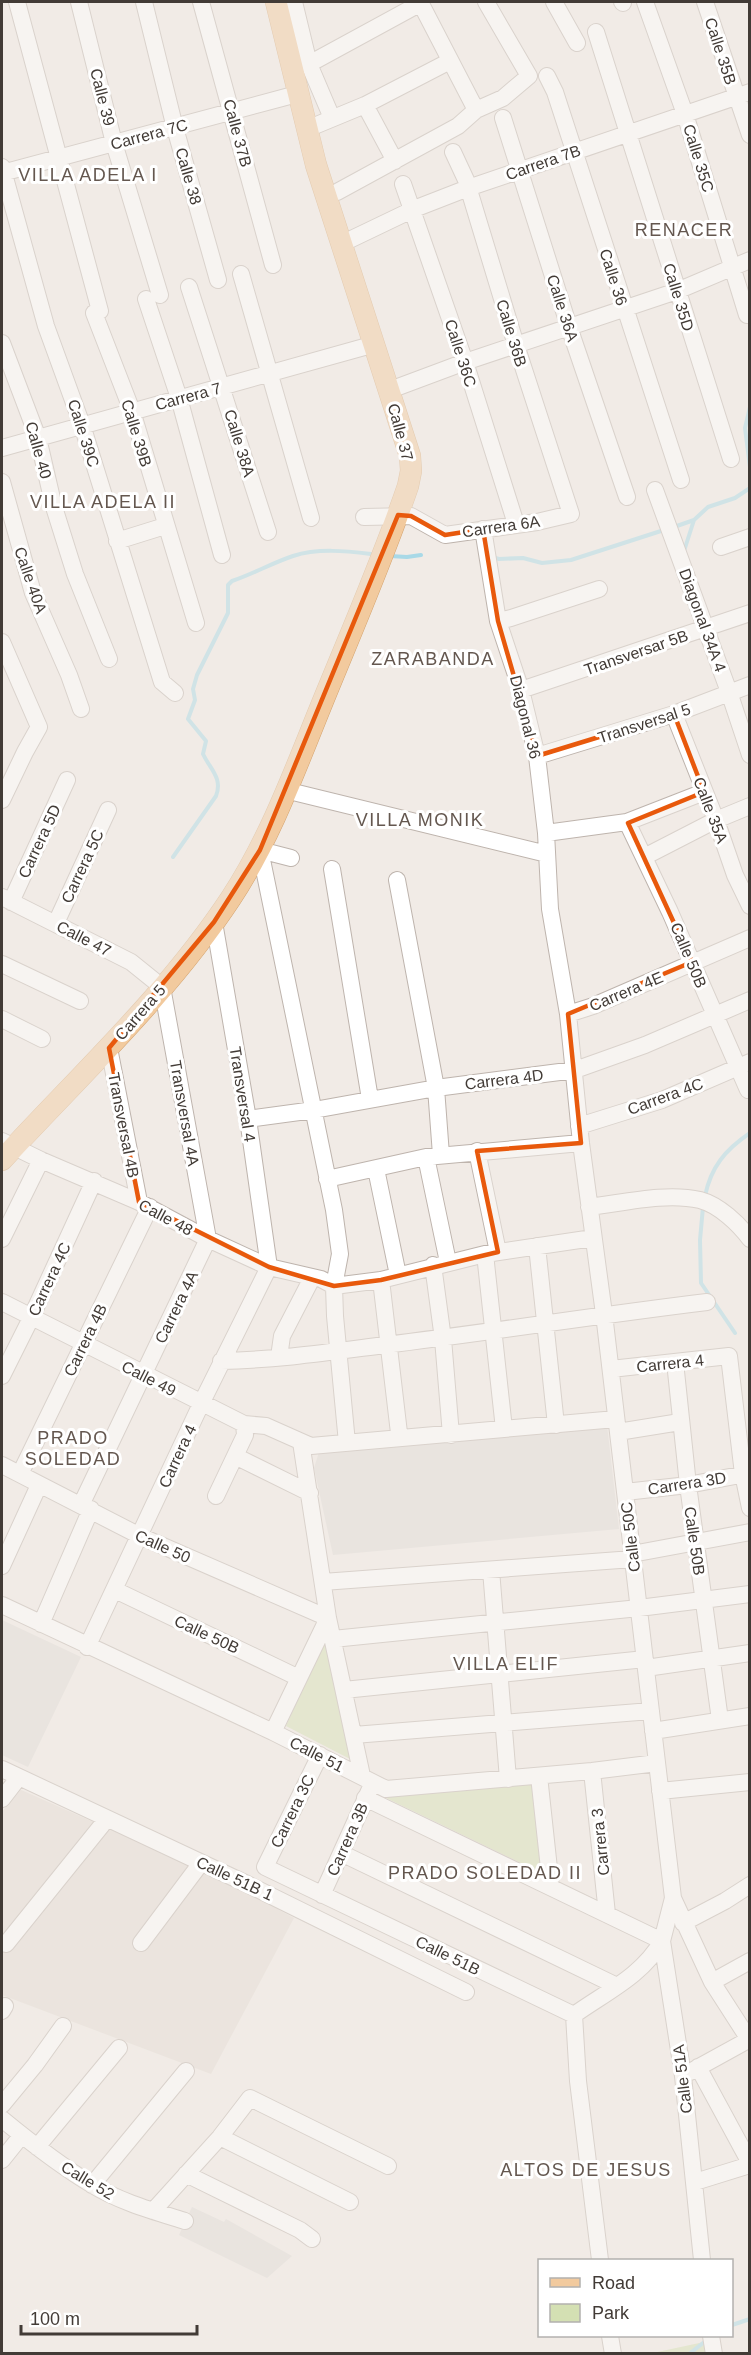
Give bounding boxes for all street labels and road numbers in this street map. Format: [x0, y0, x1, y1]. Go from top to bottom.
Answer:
street label: Calle 35B [702, 16, 739, 87]
street label: Calle 39 [87, 67, 118, 128]
street label: Calle 37B [220, 97, 255, 169]
street label: Carrera 7C [109, 116, 190, 153]
street label: Calle 35C [680, 122, 717, 194]
street label: Carrera 7B [503, 142, 583, 183]
street label: Calle 38 [172, 146, 205, 207]
street label: Calle 36 [596, 247, 631, 308]
street label: Calle 35D [660, 261, 697, 333]
street label: Calle 36A [544, 273, 581, 344]
street label: Calle 36B [493, 297, 530, 369]
street label: Calle 36C [442, 317, 479, 389]
street label: Carrera 7 [153, 380, 223, 413]
street label: Calle 39C [65, 397, 102, 469]
street label: Calle 39B [118, 397, 155, 469]
street label: Calle 37 [385, 402, 416, 463]
street label: Calle 38A [221, 407, 258, 479]
street label: Calle 40 [22, 420, 55, 481]
street label: Carrera 6A [461, 513, 541, 540]
street label: Calle 40A [11, 545, 50, 616]
street label: Diagonal 34A 4 [676, 566, 729, 674]
street label: Transversar 5B [582, 627, 690, 678]
street label: Diagonal 36 [507, 674, 544, 761]
street label: Transversal 5 [596, 700, 693, 746]
street label: Calle 35A [690, 775, 731, 846]
street label: Carrera 5D [15, 802, 64, 881]
street label: Carrera 5C [58, 827, 107, 906]
street label: Calle 47 [54, 918, 114, 959]
street label: Calle 50B [667, 920, 710, 990]
street label: Carrera 4E [587, 968, 666, 1015]
street label: Carrera 5 [112, 981, 169, 1043]
street label: Transversal 4 [227, 1045, 258, 1143]
street label: Transversal 4A [167, 1059, 202, 1168]
street label: Carrera 4D [464, 1066, 544, 1093]
street label: Transversal 4B [105, 1071, 142, 1179]
street label: Carrera 4C [625, 1075, 705, 1118]
street label: Calle 48 [136, 1196, 196, 1239]
street label: Carrera 4C [25, 1240, 74, 1319]
street label: Carrera 4A [152, 1268, 201, 1346]
street label: Carrera 4B [61, 1301, 110, 1379]
street label: Carrera 4 [636, 1352, 705, 1375]
street label: Calle 49 [119, 1358, 179, 1399]
street label: Carrera 4 [155, 1422, 199, 1490]
street label: Carrera 3D [647, 1469, 727, 1498]
street label: Calle 50C [618, 1501, 643, 1573]
street label: Calle 50B [681, 1506, 708, 1577]
street label: Calle 50 [133, 1527, 193, 1566]
street label: Calle 50B [172, 1612, 242, 1657]
street label: Calle 51 [287, 1734, 347, 1775]
street label: Carrera 3C [267, 1772, 317, 1851]
street label: Carrera 3B [324, 1800, 371, 1878]
street label: Carrera 3 [589, 1807, 612, 1876]
street label: Calle 51B 1 [194, 1853, 276, 1904]
street label: Calle 51B [413, 1933, 483, 1978]
street label: Calle 51A [670, 2043, 695, 2114]
street label: Calle 52 [58, 2158, 117, 2203]

